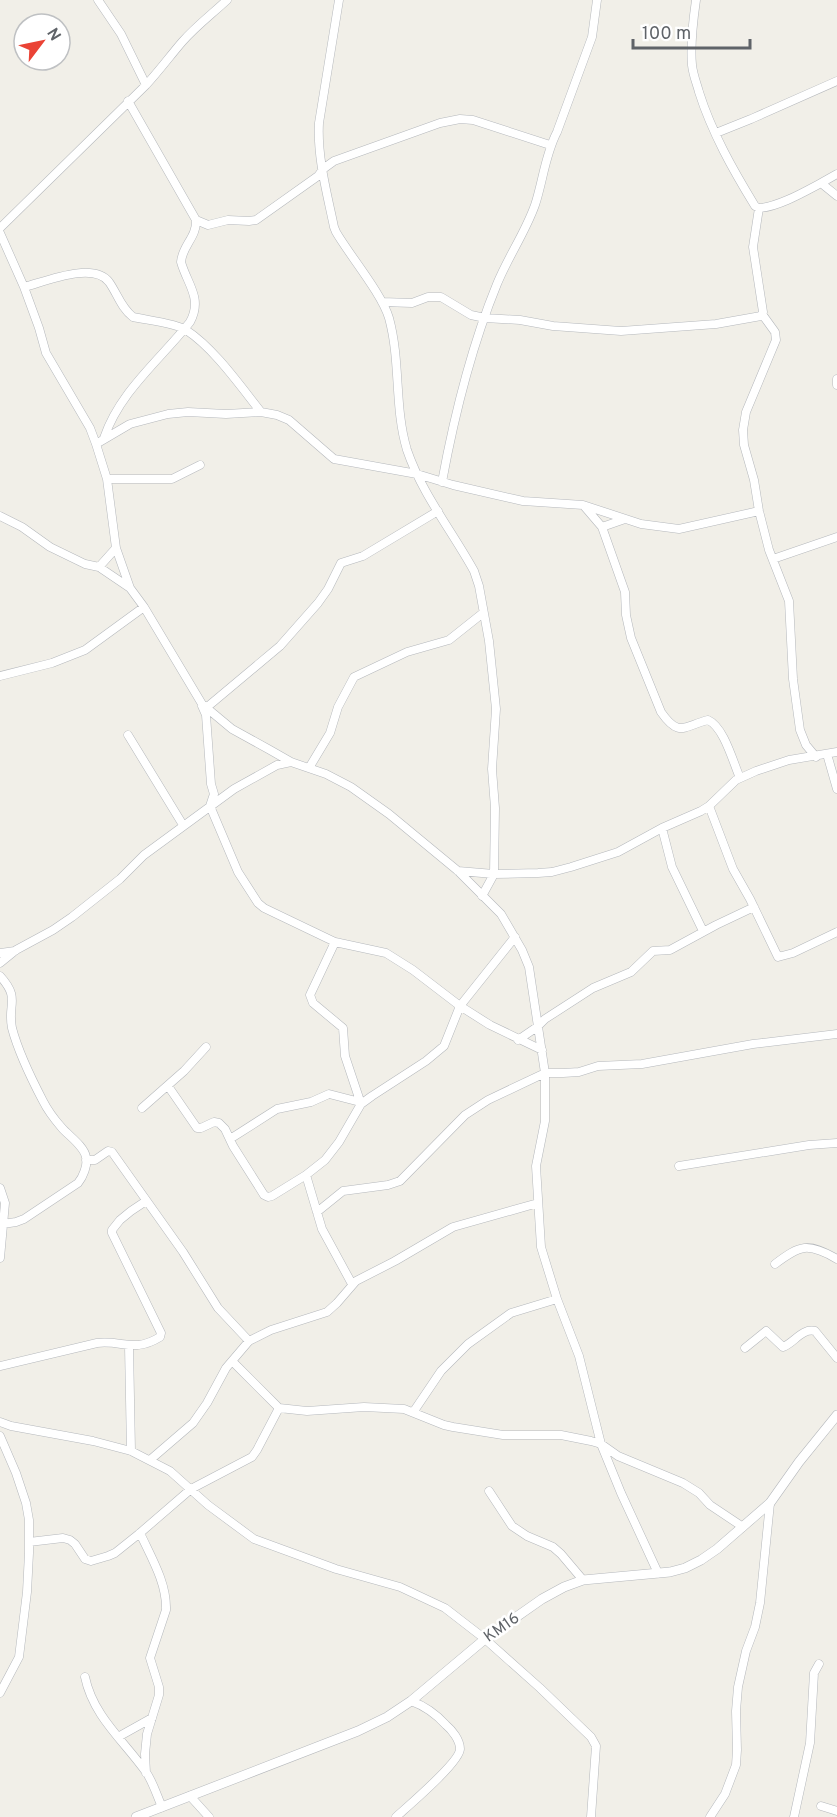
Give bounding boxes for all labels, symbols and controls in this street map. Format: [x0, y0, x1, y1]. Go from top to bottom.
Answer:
north arrow [12, 12, 72, 72]
scale bar [633, 12, 750, 50]
text: 100 m [642, 23, 691, 46]
text: N [41, 25, 65, 45]
street label: KM16 [480, 1609, 524, 1647]

